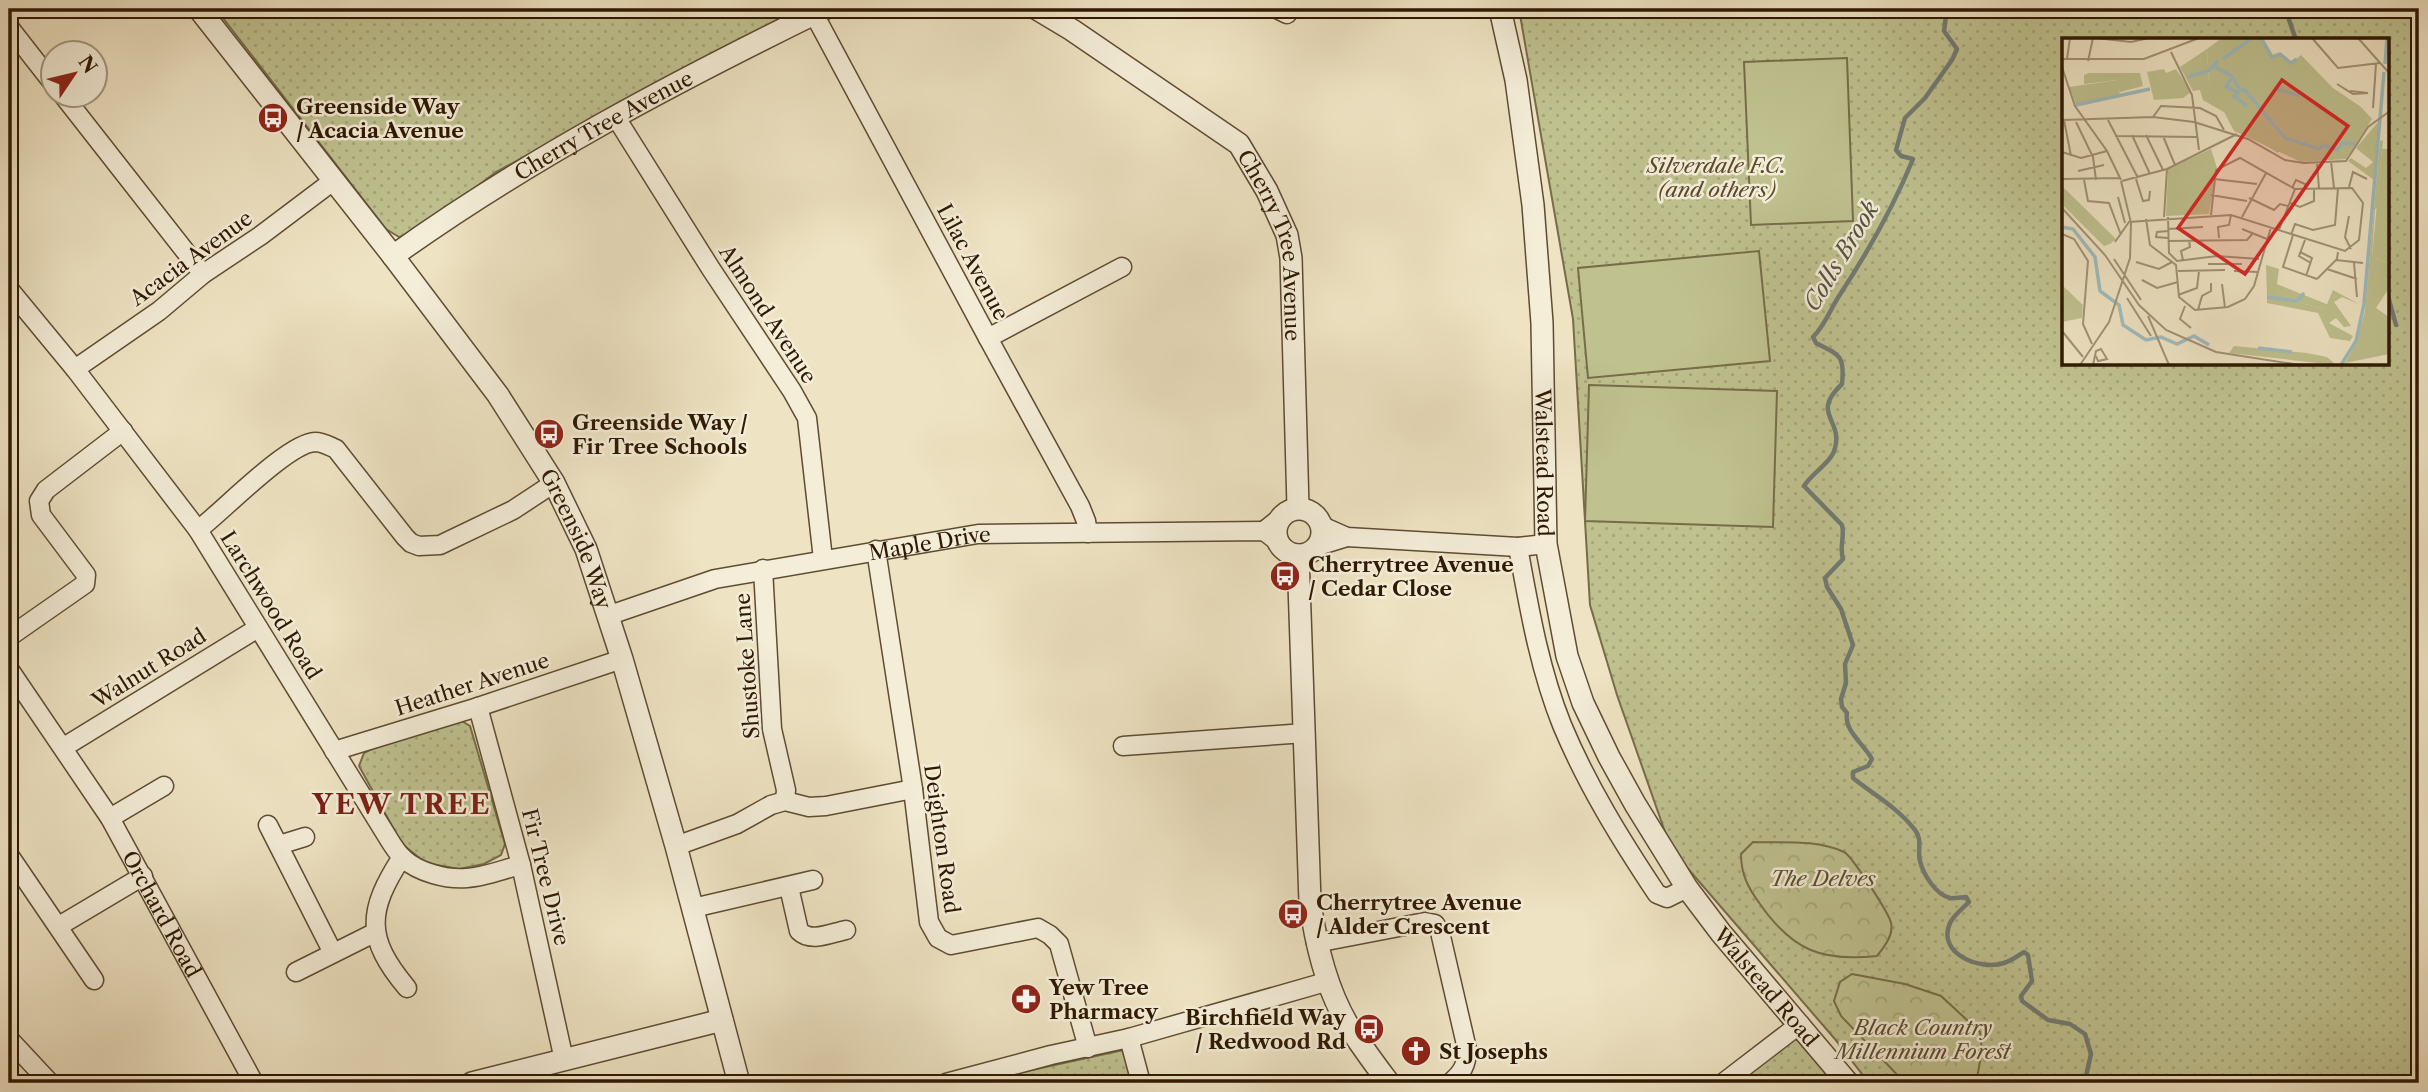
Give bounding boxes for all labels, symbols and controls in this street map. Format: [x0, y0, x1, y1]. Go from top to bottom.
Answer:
north arrow [38, 38, 108, 108]
inset map [2062, 38, 2390, 366]
text: N [73, 51, 102, 78]
street label: Cherry Tree Avenue [509, 65, 697, 185]
place label: Greenside Way / Acacia Avenue [296, 94, 464, 143]
bus stop icon: Greenside Way / Acacia Avenue [256, 101, 290, 135]
street label: Cherry Tree Avenue [1233, 145, 1306, 341]
park label: Silverdale F.C. (and others) [1645, 153, 1787, 202]
water label: Colls Brook [1797, 196, 1885, 316]
street label: Lilac Avenue [932, 200, 1014, 324]
street label: Acacia Avenue [124, 205, 257, 311]
street label: Almond Avenue [714, 239, 822, 388]
street label: Walstead Road [1531, 387, 1558, 537]
place label: Greenside Way / Fir Tree Schools [572, 410, 748, 459]
bus stop icon: Greenside Way / Fir Tree Schools [532, 417, 566, 451]
street label: Greenside Way [535, 464, 617, 612]
street label: Maple Drive [867, 521, 991, 565]
street label: Larchwood Road [215, 526, 327, 684]
place label: Cherrytree Avenue / Cedar Close [1308, 552, 1514, 601]
bus stop icon: Cherrytree Avenue / Cedar Close [1268, 559, 1302, 593]
street label: Shustoke Lane [729, 592, 765, 740]
street label: Walnut Road [87, 623, 211, 713]
street label: Heather Avenue [392, 647, 552, 721]
street label: Deighton Road [919, 763, 965, 915]
district label: YEW TREE [311, 787, 492, 821]
street label: Fir Tree Drive [517, 806, 575, 948]
street label: Orchard Road [118, 846, 207, 982]
park label: The Delves [1770, 866, 1877, 891]
place label: Cherrytree Avenue / Alder Crescent [1316, 890, 1522, 939]
bus stop icon: Cherrytree Avenue / Alder Crescent [1276, 897, 1310, 931]
street label: Walstead Road [1708, 921, 1824, 1051]
place label: Yew Tree Pharmacy [1048, 975, 1159, 1024]
pharmacy icon: Yew Tree Pharmacy [1009, 982, 1043, 1016]
place label: Birchfield Way / Redwood Rd [1185, 1005, 1347, 1054]
bus stop icon: Birchfield Way / Redwood Rd [1352, 1012, 1386, 1046]
park label: Black Country Millennium Forest [1833, 1015, 2012, 1064]
church icon: St Josephs [1399, 1034, 1433, 1068]
place label: St Josephs [1439, 1039, 1548, 1064]

